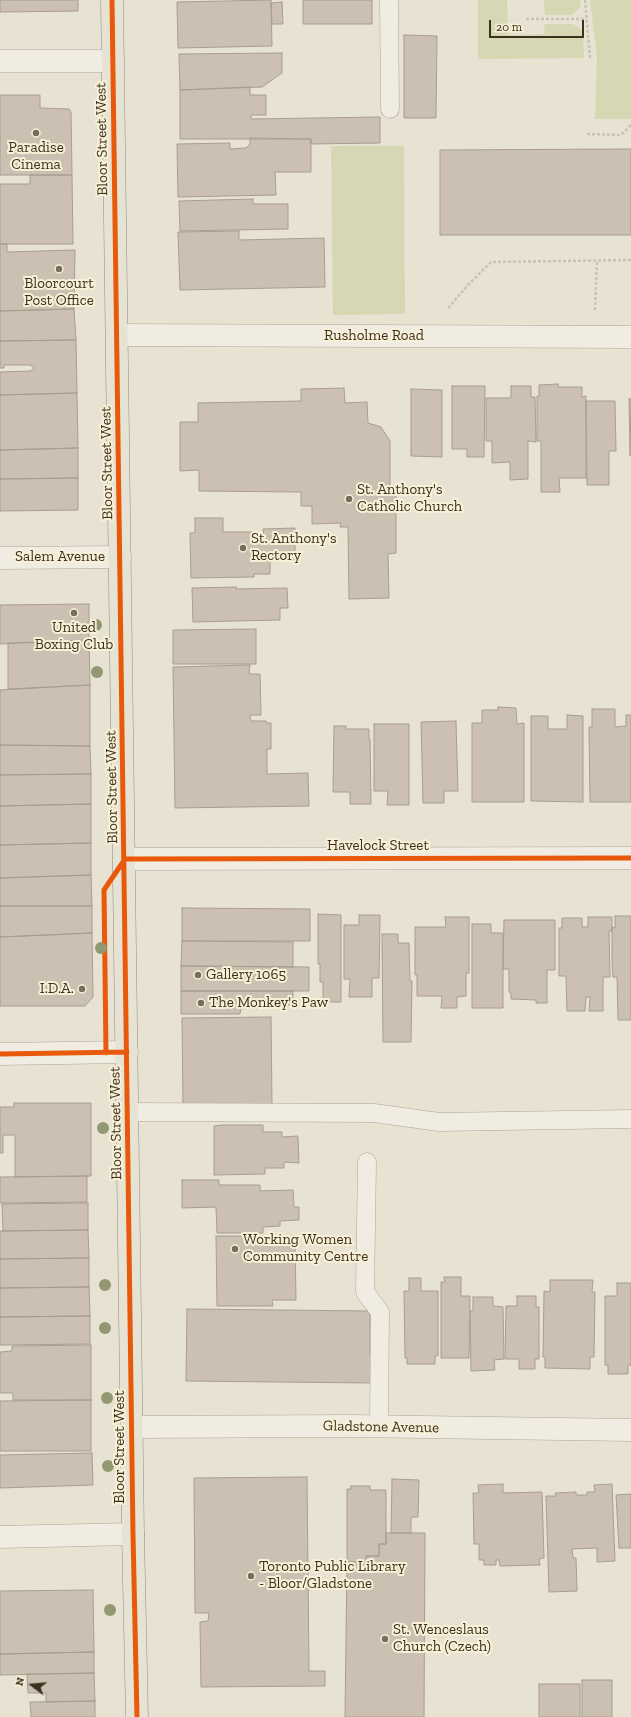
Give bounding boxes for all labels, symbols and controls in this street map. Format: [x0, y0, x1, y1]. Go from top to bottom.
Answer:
scale bar [491, 12, 586, 38]
text: 20 m [496, 20, 522, 34]
street label: Bloor Street West [92, 82, 112, 196]
marker: Paradise Cinema [31, 128, 41, 138]
place label: Paradise Cinema [8, 139, 64, 174]
marker: Bloorcourt Post Office [54, 264, 64, 274]
place label: Bloorcourt Post Office [24, 275, 94, 310]
street label: Rusholme Road [324, 327, 424, 345]
street label: Bloor Street West [97, 406, 117, 520]
place label: St. Anthony's Catholic Church [357, 481, 462, 516]
marker: St. Anthony's Catholic Church [344, 494, 354, 504]
place label: St. Anthony's Rectory [251, 530, 336, 565]
marker: St. Anthony's Rectory [238, 543, 248, 553]
street label: Salem Avenue [15, 548, 105, 566]
marker: United Boxing Club [69, 608, 79, 618]
place label: United Boxing Club [35, 619, 113, 654]
street label: Bloor Street West [102, 730, 122, 844]
street label: Havelock Street [327, 837, 429, 855]
place label: Gallery 1065 [206, 966, 286, 984]
marker: Gallery 1065 [193, 970, 203, 980]
place label: I.D.A. [40, 980, 74, 998]
marker: I.D.A. [77, 984, 87, 994]
place label: The Monkey's Paw [209, 994, 328, 1012]
marker: The Monkey's Paw [196, 998, 206, 1008]
street label: Bloor Street West [106, 1066, 126, 1180]
place label: Working Women Community Centre [243, 1231, 368, 1266]
marker: Working Women Community Centre [230, 1244, 240, 1254]
street label: Bloor Street West [111, 1390, 129, 1504]
street label: Gladstone Avenue [323, 1417, 439, 1437]
place label: Toronto Public Library - Bloor/Gladstone [259, 1558, 406, 1593]
marker: Toronto Public Library - Bloor/Gladstone [246, 1571, 256, 1581]
place label: St. Wenceslaus Church (Czech) [393, 1621, 491, 1656]
marker: St. Wenceslaus Church (Czech) [380, 1634, 390, 1644]
north arrow [12, 1665, 52, 1705]
text: N [13, 1676, 27, 1687]

